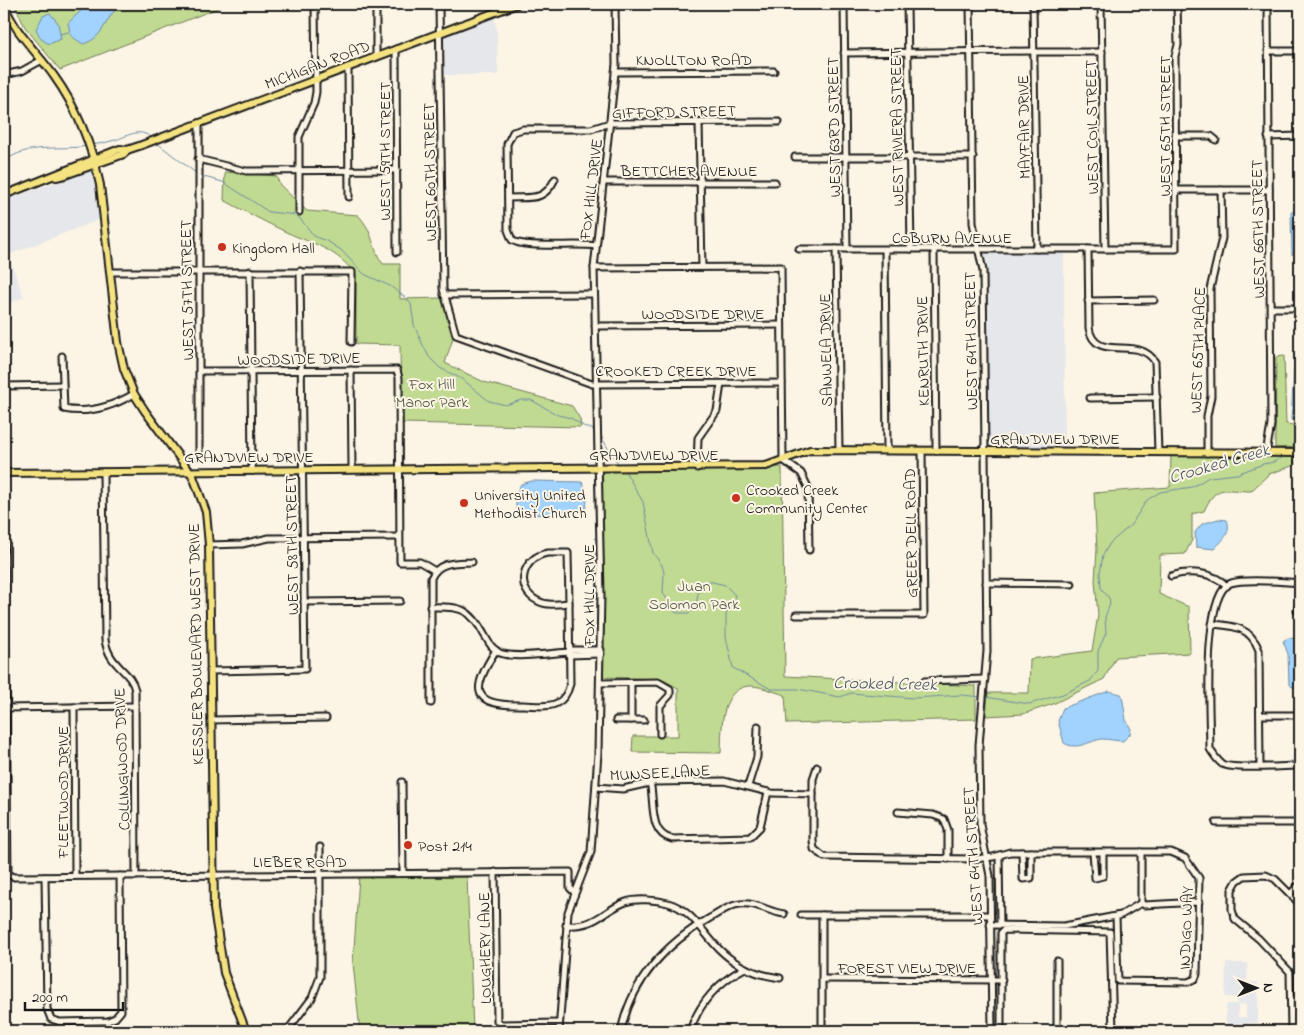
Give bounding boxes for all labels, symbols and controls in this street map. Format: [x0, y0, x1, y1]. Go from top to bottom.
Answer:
street label: MICHIGAN ROAD [262, 35, 374, 97]
street label: WEST RIVIERA STREET [885, 47, 911, 207]
street label: KNOLLTON ROAD [636, 49, 752, 73]
street label: WEST 65TH STREET [1154, 55, 1178, 197]
street label: WEST 63RD STREET [822, 56, 848, 197]
street label: WEST COIL STREET [1080, 59, 1106, 195]
street label: MAYFAIR DRIVE [1012, 75, 1038, 179]
street label: WEST 59TH STREET [374, 82, 398, 220]
street label: GIFFORD STREET [612, 100, 736, 126]
street label: WEST 60TH STREET [418, 102, 444, 242]
street label: FOX HILL DRIVE [574, 137, 610, 242]
street label: WEST 66TH STREET [1246, 159, 1272, 299]
street label: BETTCHER AVENUE [619, 160, 758, 184]
street label: WEST 57TH STREET [175, 219, 201, 360]
street label: COBURN AVENUE [892, 227, 1012, 251]
place label: Kingdom Hall [232, 237, 315, 261]
marker: Kingdom Hall [216, 241, 228, 253]
street label: WEST 64TH STREET [959, 272, 985, 410]
street label: WEST 65TH PLACE [1185, 286, 1213, 414]
street label: SANWELA DRIVE [814, 293, 840, 407]
street label: KENRUTH DRIVE [911, 296, 937, 406]
street label: WOODSIDE DRIVE [641, 303, 765, 327]
street label: WOODSIDE DRIVE [237, 347, 361, 373]
street label: CROOKED CREEK DRIVE [595, 360, 757, 384]
park label: Fox Hill Manor Park [396, 373, 469, 415]
street label: GRANDVIEW DRIVE [990, 428, 1120, 452]
water label: Crooked Creek [1166, 438, 1274, 492]
street label: GRANDVIEW DRIVE [589, 444, 719, 468]
street label: GRANDVIEW DRIVE [184, 446, 314, 470]
street label: GREER DELL ROAD [899, 468, 925, 598]
street label: WEST 58TH STREET [280, 475, 306, 615]
place label: Crooked Creek Community Center [746, 479, 867, 521]
place label: University United Methodist Church [474, 484, 587, 526]
marker: Crooked Creek Community Center [730, 492, 742, 504]
marker: University United Methodist Church [458, 497, 470, 509]
street label: KESSLER BOULEVARD WEST DRIVE [183, 523, 211, 765]
street label: FOX HILL DRIVE [578, 544, 602, 647]
park label: Juan Solomon Park [649, 575, 740, 617]
water label: Crooked Creek [833, 671, 938, 699]
street label: COLLINGWOOD DRIVE [109, 687, 137, 831]
street label: FLEETWOOD DRIVE [52, 726, 76, 859]
street label: MUNSEE LANE [609, 759, 711, 789]
street label: WEST 64TH STREET [957, 786, 991, 926]
place label: Post 214 [418, 835, 472, 859]
marker: Post 214 [402, 839, 414, 851]
street label: LIEBER ROAD [253, 851, 347, 875]
street label: INDIGO WAY [1174, 885, 1200, 970]
street label: LOUGHERY LANE [473, 892, 499, 1004]
street label: FOREST VIEW DRIVE [837, 957, 976, 981]
north arrow [1232, 962, 1282, 1012]
scale bar [25, 980, 122, 1012]
text: N [1257, 983, 1278, 993]
text: 200 m [32, 987, 68, 1009]

